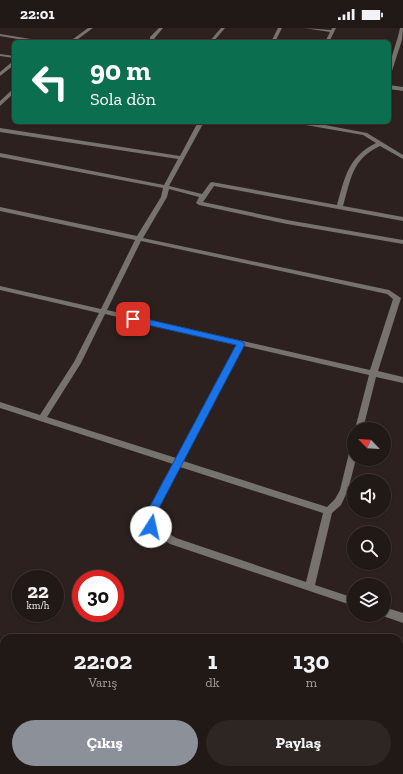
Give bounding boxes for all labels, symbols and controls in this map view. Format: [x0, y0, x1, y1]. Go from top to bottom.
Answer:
text: 22:01 [20, 5, 55, 23]
text: 90 m [90, 54, 151, 87]
icon: left [24, 56, 76, 108]
text: Sola dön [90, 88, 156, 110]
pin [116, 302, 150, 336]
icon: arrive [122, 308, 144, 330]
north arrow [347, 422, 391, 466]
map controls [347, 422, 391, 622]
button: sound [347, 474, 391, 518]
position arrow [130, 506, 172, 548]
button: search [347, 526, 391, 570]
speed limit sign: 30 [72, 570, 124, 622]
button: layers [347, 578, 391, 622]
text: 22 [27, 579, 49, 603]
text: km/h [27, 600, 49, 612]
text: 22:02 [74, 646, 132, 675]
text: 1 [208, 646, 217, 675]
text: 130 [293, 646, 329, 675]
text: Varış [88, 675, 117, 690]
text: dk [206, 675, 220, 690]
text: m [306, 675, 317, 690]
button: Çıkış [12, 720, 198, 766]
button: Paylaş [206, 720, 391, 766]

